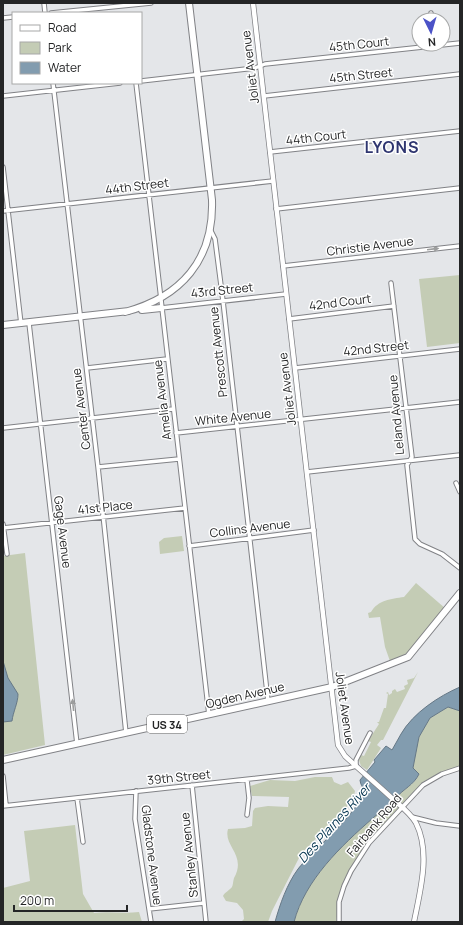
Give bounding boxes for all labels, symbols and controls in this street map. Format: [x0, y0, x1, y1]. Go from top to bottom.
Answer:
legend [12, 12, 142, 84]
north arrow [411, 12, 451, 52]
text: Road [48, 19, 76, 36]
street label: Joliet Avenue [237, 29, 263, 105]
street label: 45th Court [328, 32, 390, 56]
text: N [427, 35, 437, 50]
text: Park [48, 39, 73, 56]
text: Water [48, 59, 82, 76]
street label: 45th Street [328, 63, 394, 87]
street label: 44th Court [285, 125, 347, 149]
district label: LYONS [364, 136, 420, 158]
street label: 44th Street [104, 174, 170, 198]
street label: Christie Avenue [326, 232, 414, 260]
one-way arrow [427, 245, 439, 252]
street label: 43rd Street [190, 278, 254, 302]
street label: 42nd Court [308, 290, 372, 314]
street label: Prescott Avenue [205, 306, 231, 398]
street label: 42nd Street [342, 336, 410, 360]
street label: Joliet Avenue [274, 351, 300, 427]
street label: Amelia Avenue [149, 359, 175, 441]
street label: Center Avenue [68, 367, 94, 451]
street label: Leland Avenue [384, 374, 408, 456]
street label: White Avenue [194, 405, 272, 429]
street label: Gage Avenue [50, 495, 76, 569]
street label: 41st Place [77, 496, 133, 518]
street label: Collins Avenue [209, 515, 291, 541]
street label: Joliet Avenue [331, 670, 359, 746]
street label: Ogden Avenue [204, 678, 286, 712]
one-way arrow [69, 699, 76, 711]
road number: US 34 [147, 715, 187, 733]
street label: 39th Street [146, 765, 212, 789]
water label: Des Plaines River [293, 778, 376, 867]
street label: Fairbank Road [343, 790, 405, 860]
street label: Gladstone Avenue [137, 804, 167, 906]
street label: Stanley Avenue [176, 812, 202, 898]
scale bar [14, 887, 127, 913]
text: 200 m [20, 892, 54, 909]

